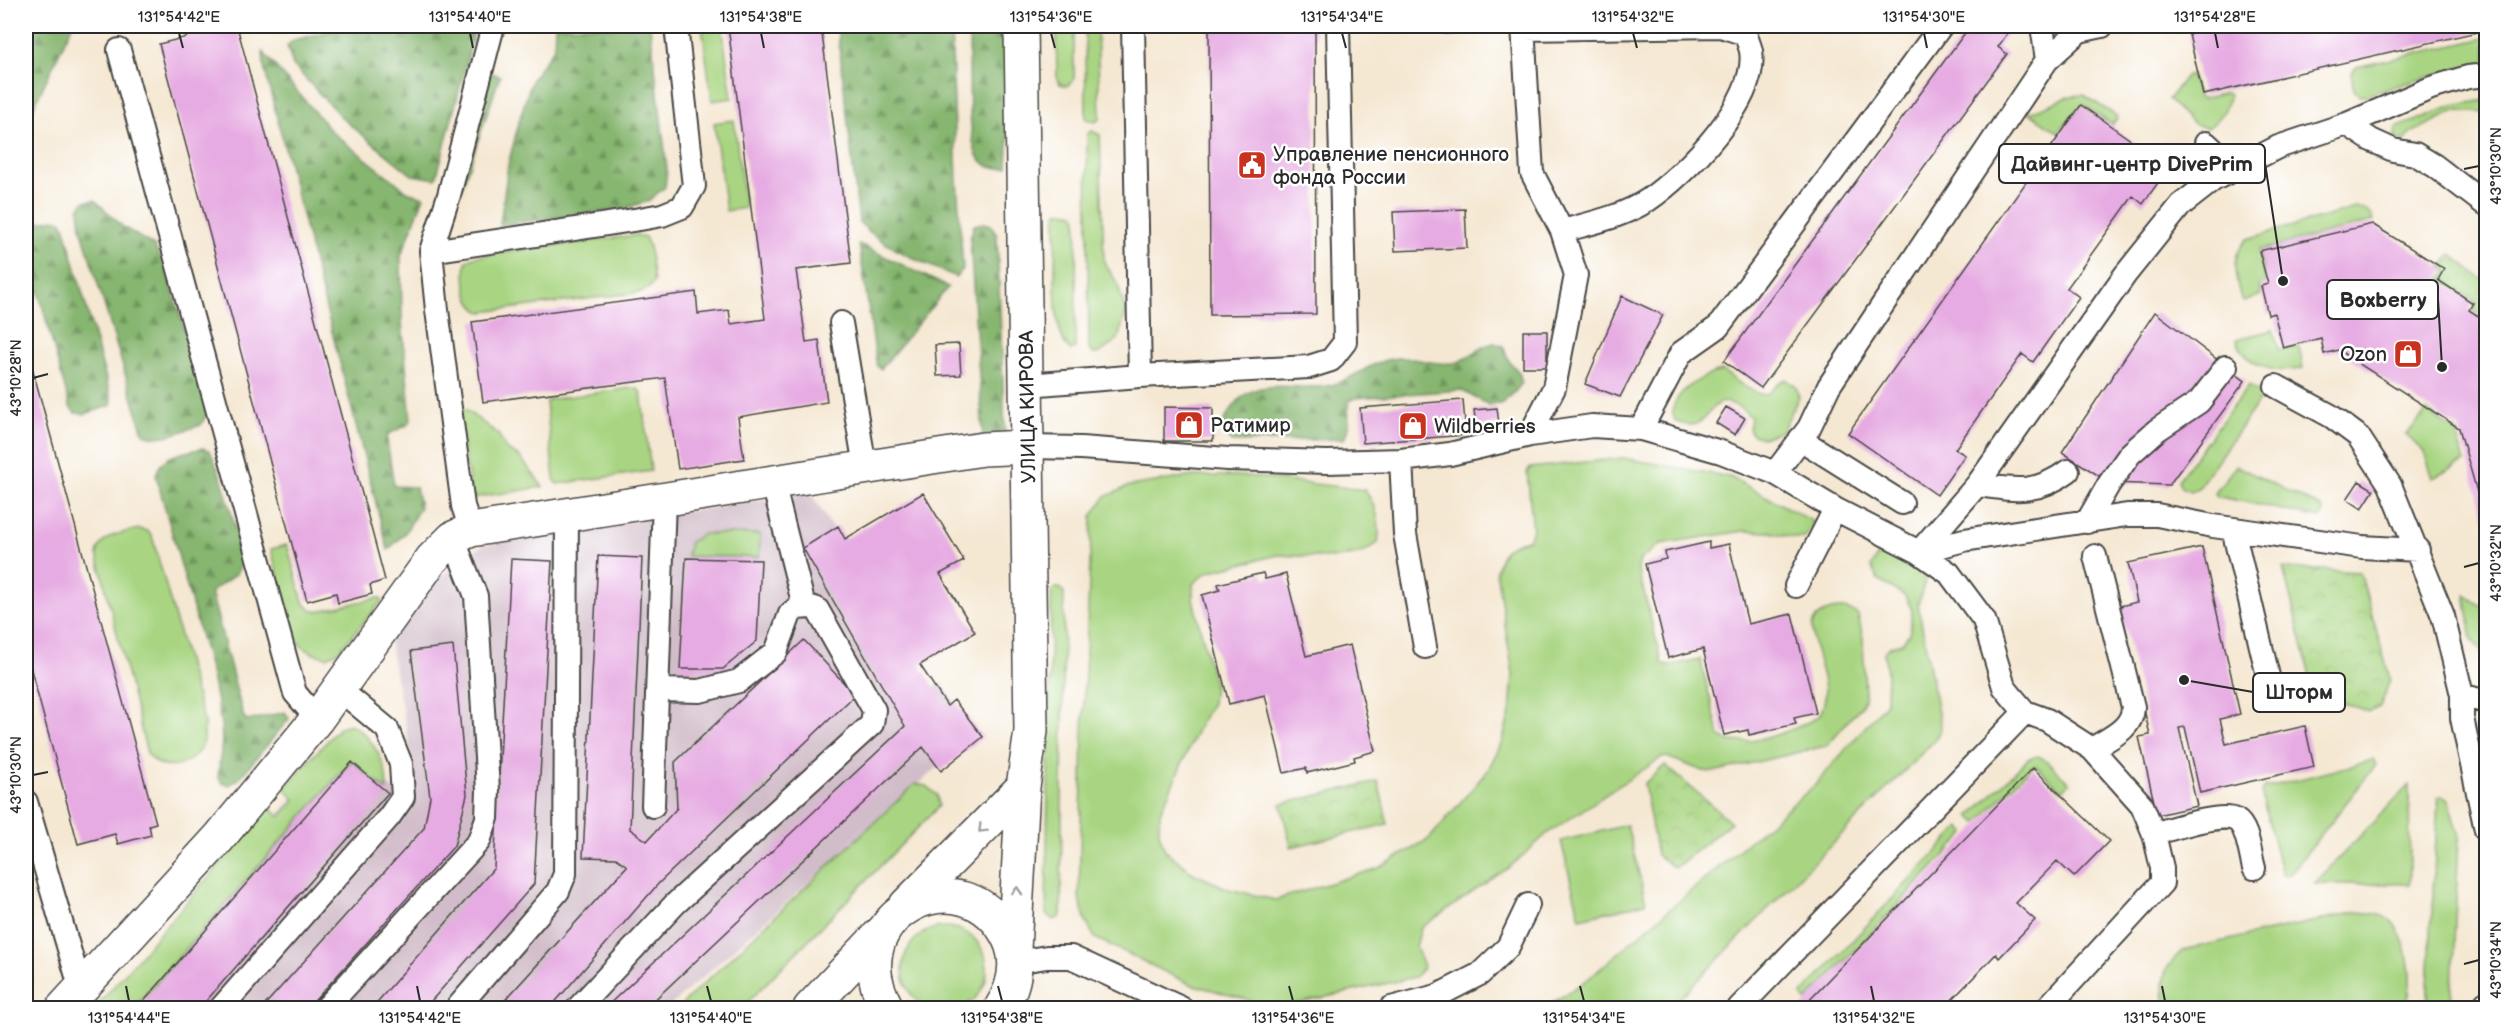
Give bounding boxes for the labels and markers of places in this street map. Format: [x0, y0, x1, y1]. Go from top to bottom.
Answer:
place label: Управление пенсионного фонда России [1273, 143, 1509, 190]
callout: Дайвинг-центр DivePrim [1999, 144, 2265, 183]
public building icon: Управление пенсионного фонда России [1236, 149, 1268, 181]
callout: Boxberry [2327, 280, 2438, 319]
shop icon: Ozon [2392, 338, 2424, 370]
place label: Ozon [2340, 343, 2387, 367]
shop icon: Ратимир [1173, 409, 1205, 441]
shop icon: Wildberries [1397, 410, 1429, 442]
place label: Ратимир [1210, 414, 1291, 438]
place label: Wildberries [1434, 415, 1536, 439]
callout: Шторм [2253, 673, 2345, 712]

